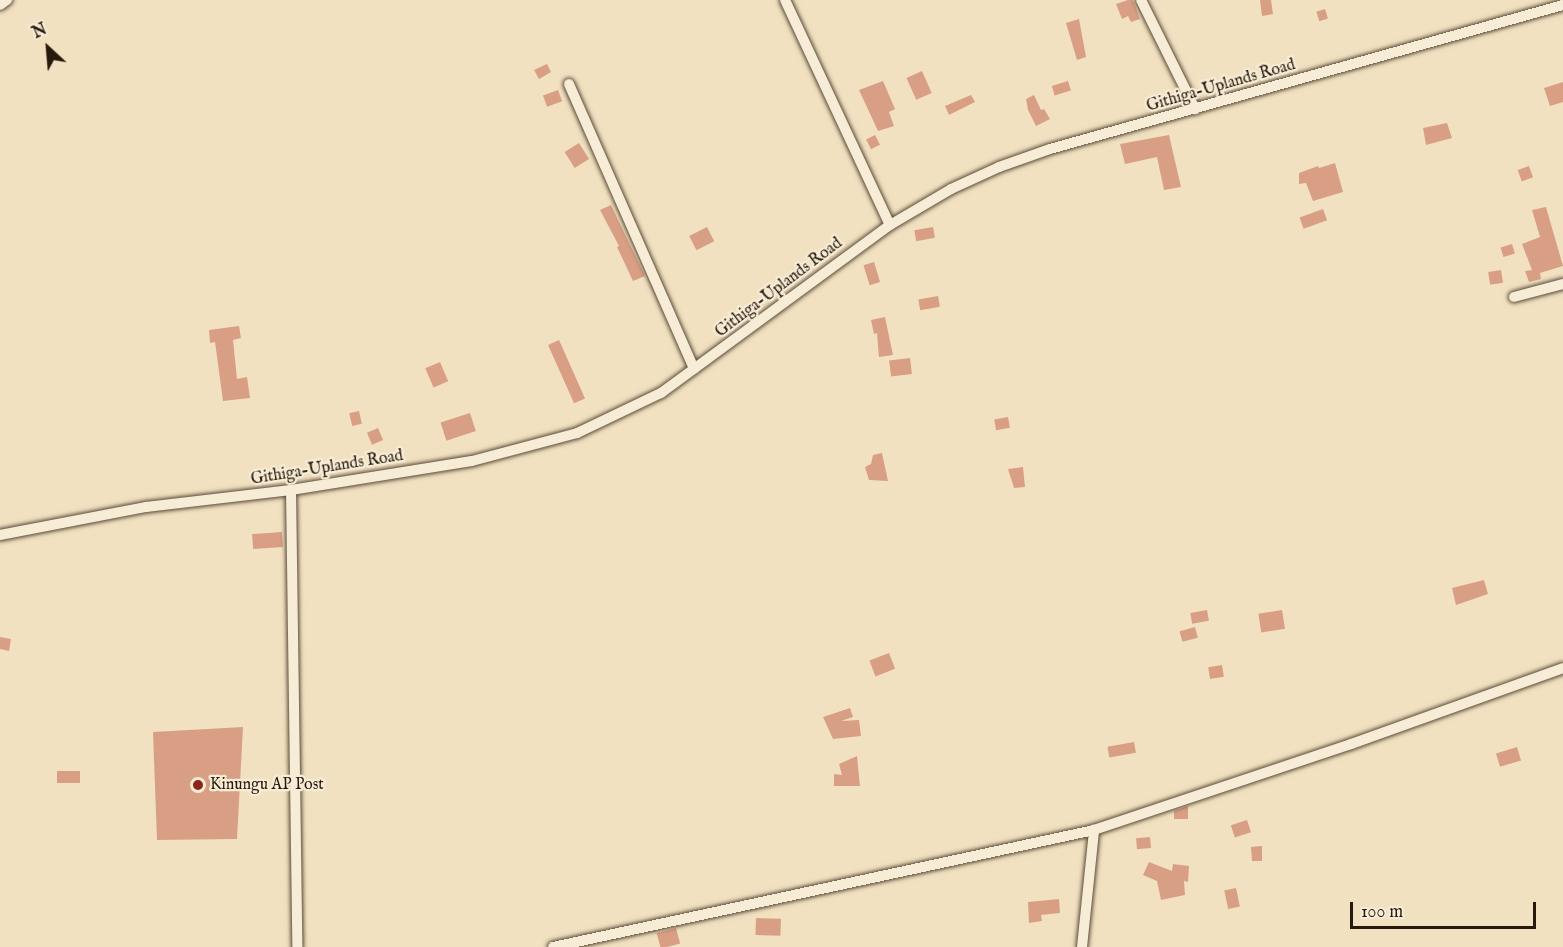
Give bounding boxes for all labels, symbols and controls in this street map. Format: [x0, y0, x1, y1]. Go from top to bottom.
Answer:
north arrow [18, 18, 78, 78]
text: N [30, 20, 51, 44]
street label: Githiga-Uplands Road [1145, 56, 1297, 116]
street label: Githiga-Uplands Road [712, 234, 846, 342]
street label: Githiga-Uplands Road [250, 446, 404, 490]
place label: Kinungu AP Post [210, 775, 324, 795]
marker: Kinungu AP Post [191, 778, 205, 792]
scale bar [1353, 890, 1539, 928]
text: 100 m [1361, 901, 1403, 924]

